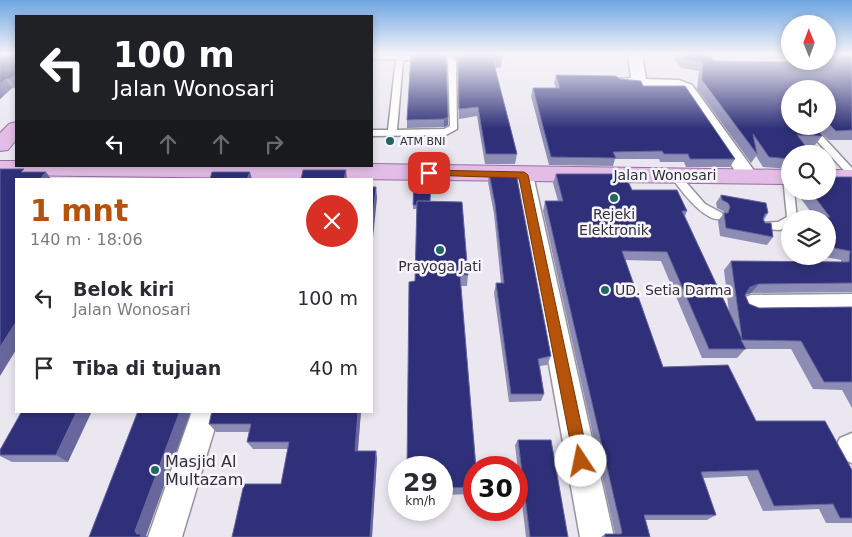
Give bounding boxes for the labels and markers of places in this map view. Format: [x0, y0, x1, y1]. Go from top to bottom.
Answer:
marker: ATM BNI [384, 135, 396, 147]
place label: ATM BNI [400, 135, 445, 148]
pin [408, 152, 450, 194]
marker: Rejeki Elektronik [608, 192, 620, 204]
place label: Rejeki Elektronik [579, 206, 650, 238]
marker: Prayoga Jati [434, 244, 446, 256]
place label: Prayoga Jati [398, 258, 482, 274]
place label: UD. Setia Darma [615, 282, 732, 298]
marker: UD. Setia Darma [599, 284, 611, 296]
place label: Masjid Al Multazam [165, 452, 243, 489]
marker: Masjid Al Multazam [149, 464, 161, 476]

